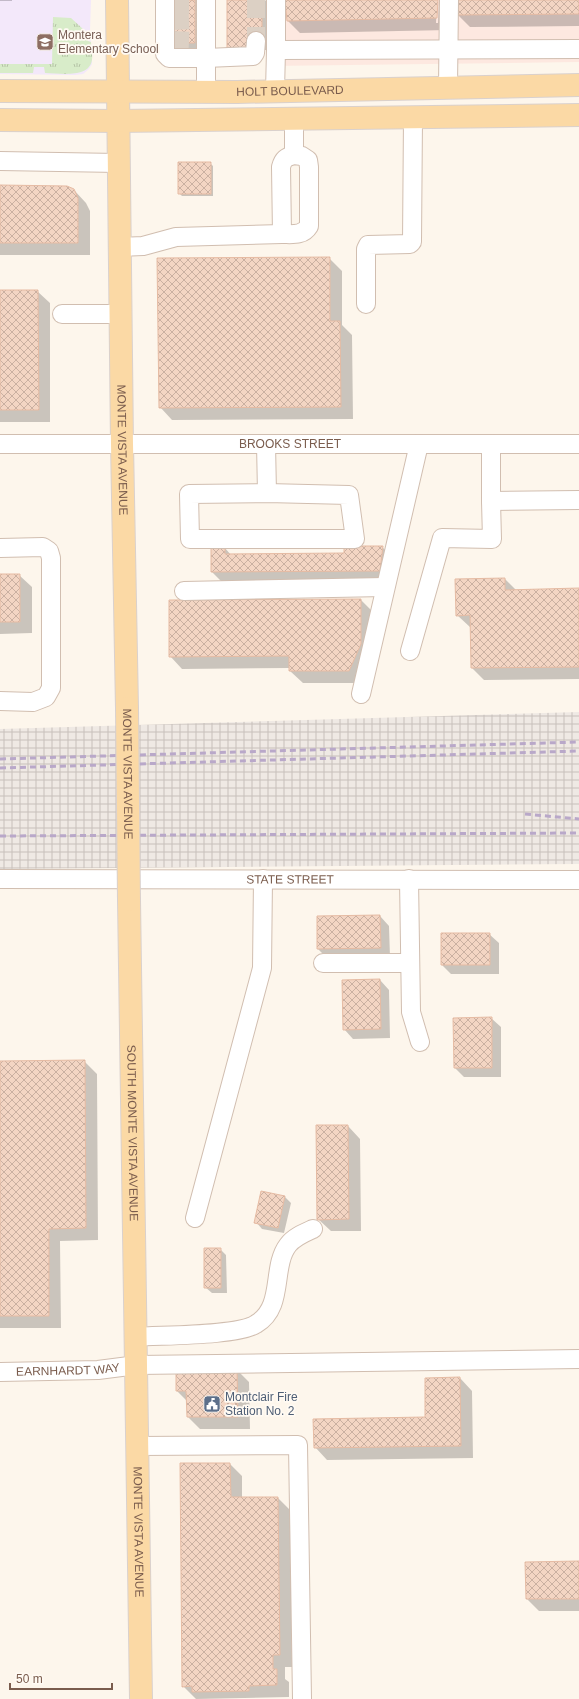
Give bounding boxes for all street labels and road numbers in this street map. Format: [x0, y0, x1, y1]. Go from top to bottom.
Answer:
street label: HOLT BOULEVARD [236, 83, 344, 99]
street label: MONTE VISTA AVENUE [114, 384, 130, 516]
street label: BROOKS STREET [239, 437, 342, 451]
street label: MONTE VISTA AVENUE [120, 708, 135, 840]
street label: STATE STREET [246, 872, 335, 887]
street label: SOUTH MONTE VISTA AVENUE [124, 1045, 141, 1221]
street label: EARNHARDT WAY [16, 1360, 121, 1379]
street label: MONTE VISTA AVENUE [131, 1466, 146, 1598]

